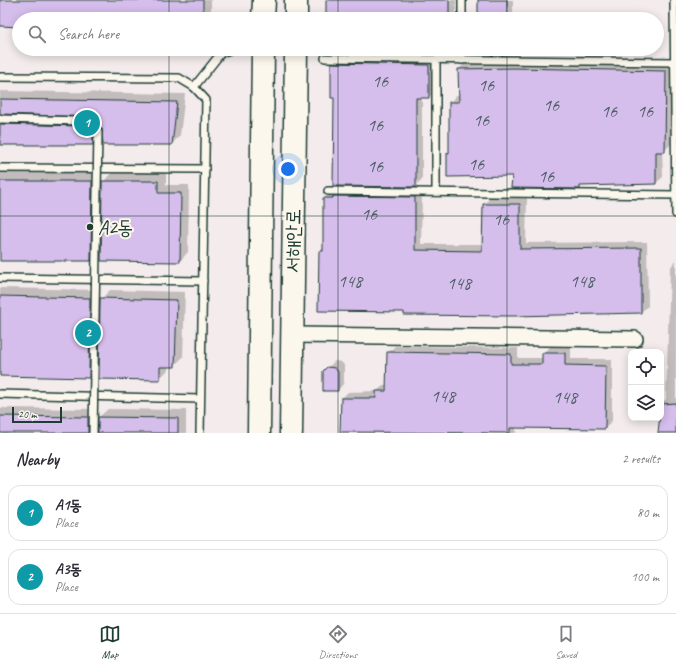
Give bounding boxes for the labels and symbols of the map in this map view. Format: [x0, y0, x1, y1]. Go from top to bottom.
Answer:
house number: 16 [372, 70, 389, 92]
house number: 16 [478, 74, 495, 96]
house number: 16 [543, 94, 560, 116]
house number: 16 [601, 100, 618, 122]
house number: 16 [637, 100, 654, 122]
pin: 1 [74, 108, 100, 138]
house number: 16 [473, 109, 490, 131]
house number: 16 [367, 114, 384, 136]
house number: 16 [468, 153, 485, 175]
house number: 16 [367, 155, 384, 177]
your location [278, 159, 298, 179]
house number: 16 [538, 165, 555, 187]
house number: 16 [361, 203, 378, 225]
house number: 16 [493, 208, 510, 230]
street label: 서해안로 [280, 209, 306, 273]
place label: A2동 [98, 215, 133, 240]
marker: A2동 [85, 222, 95, 232]
house number: 148 [338, 270, 364, 292]
house number: 148 [570, 270, 596, 292]
house number: 148 [447, 272, 473, 294]
pin: 2 [75, 318, 101, 348]
house number: 148 [431, 385, 457, 407]
house number: 148 [553, 386, 579, 408]
scale bar [12, 405, 62, 424]

